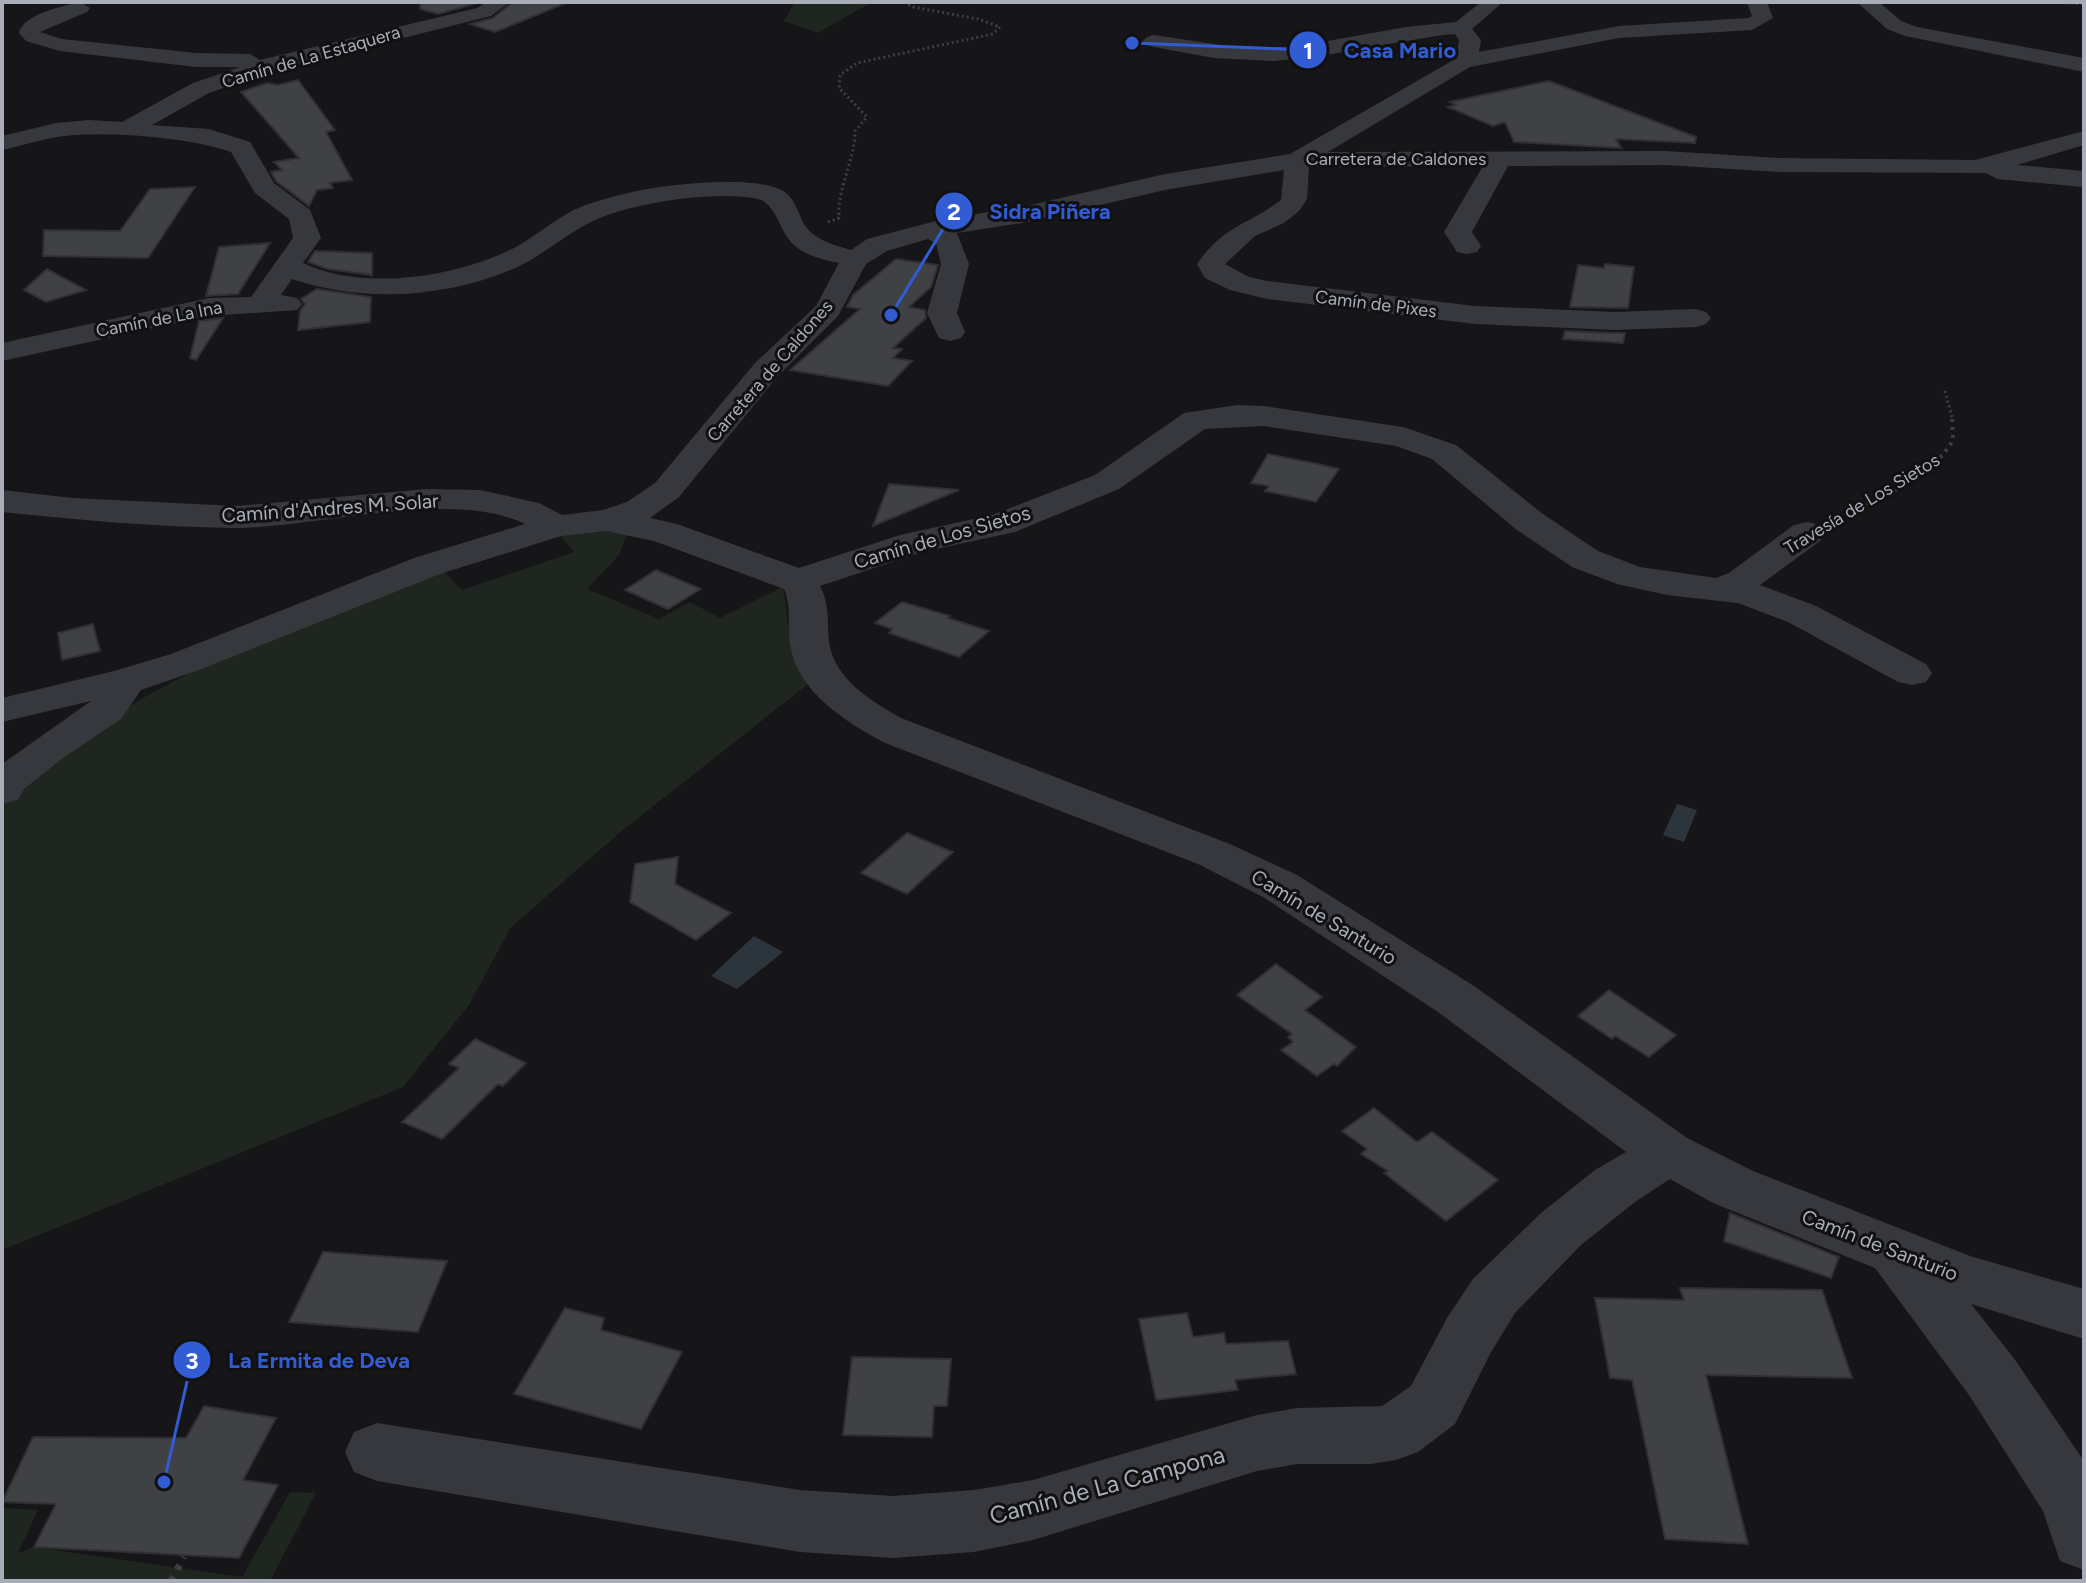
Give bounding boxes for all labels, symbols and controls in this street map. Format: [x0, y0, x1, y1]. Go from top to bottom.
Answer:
street label: Camín de La Estaquera [219, 21, 403, 93]
callout: Casa Mario [1288, 27, 1473, 73]
text: 1 [1303, 36, 1313, 65]
text: Casa Mario [1344, 37, 1456, 64]
street label: Carretera de Caldones [1306, 148, 1486, 170]
callout: Sidra Piñera [934, 188, 1127, 234]
text: 2 [947, 197, 961, 226]
text: Sidra Piñera [989, 198, 1111, 225]
street label: Camín de Pixes [1314, 286, 1438, 322]
street label: Camín de La Ina [94, 296, 224, 342]
street label: Carretera de Caldones [702, 296, 838, 446]
street label: Travesía de Los Sietos [1780, 449, 1944, 559]
street label: Camín d'Andres M. Solar [221, 488, 440, 528]
street label: Camín de Los Sietos [851, 500, 1033, 574]
street label: Camín de Santurio [1247, 864, 1401, 970]
street label: Camín de Santurio [1799, 1204, 1961, 1286]
callout: La Ermita de Deva [172, 1337, 426, 1383]
text: 3 [185, 1346, 199, 1375]
text: La Ermita de Deva [228, 1347, 410, 1374]
street label: Camín de La Campona [986, 1440, 1228, 1530]

